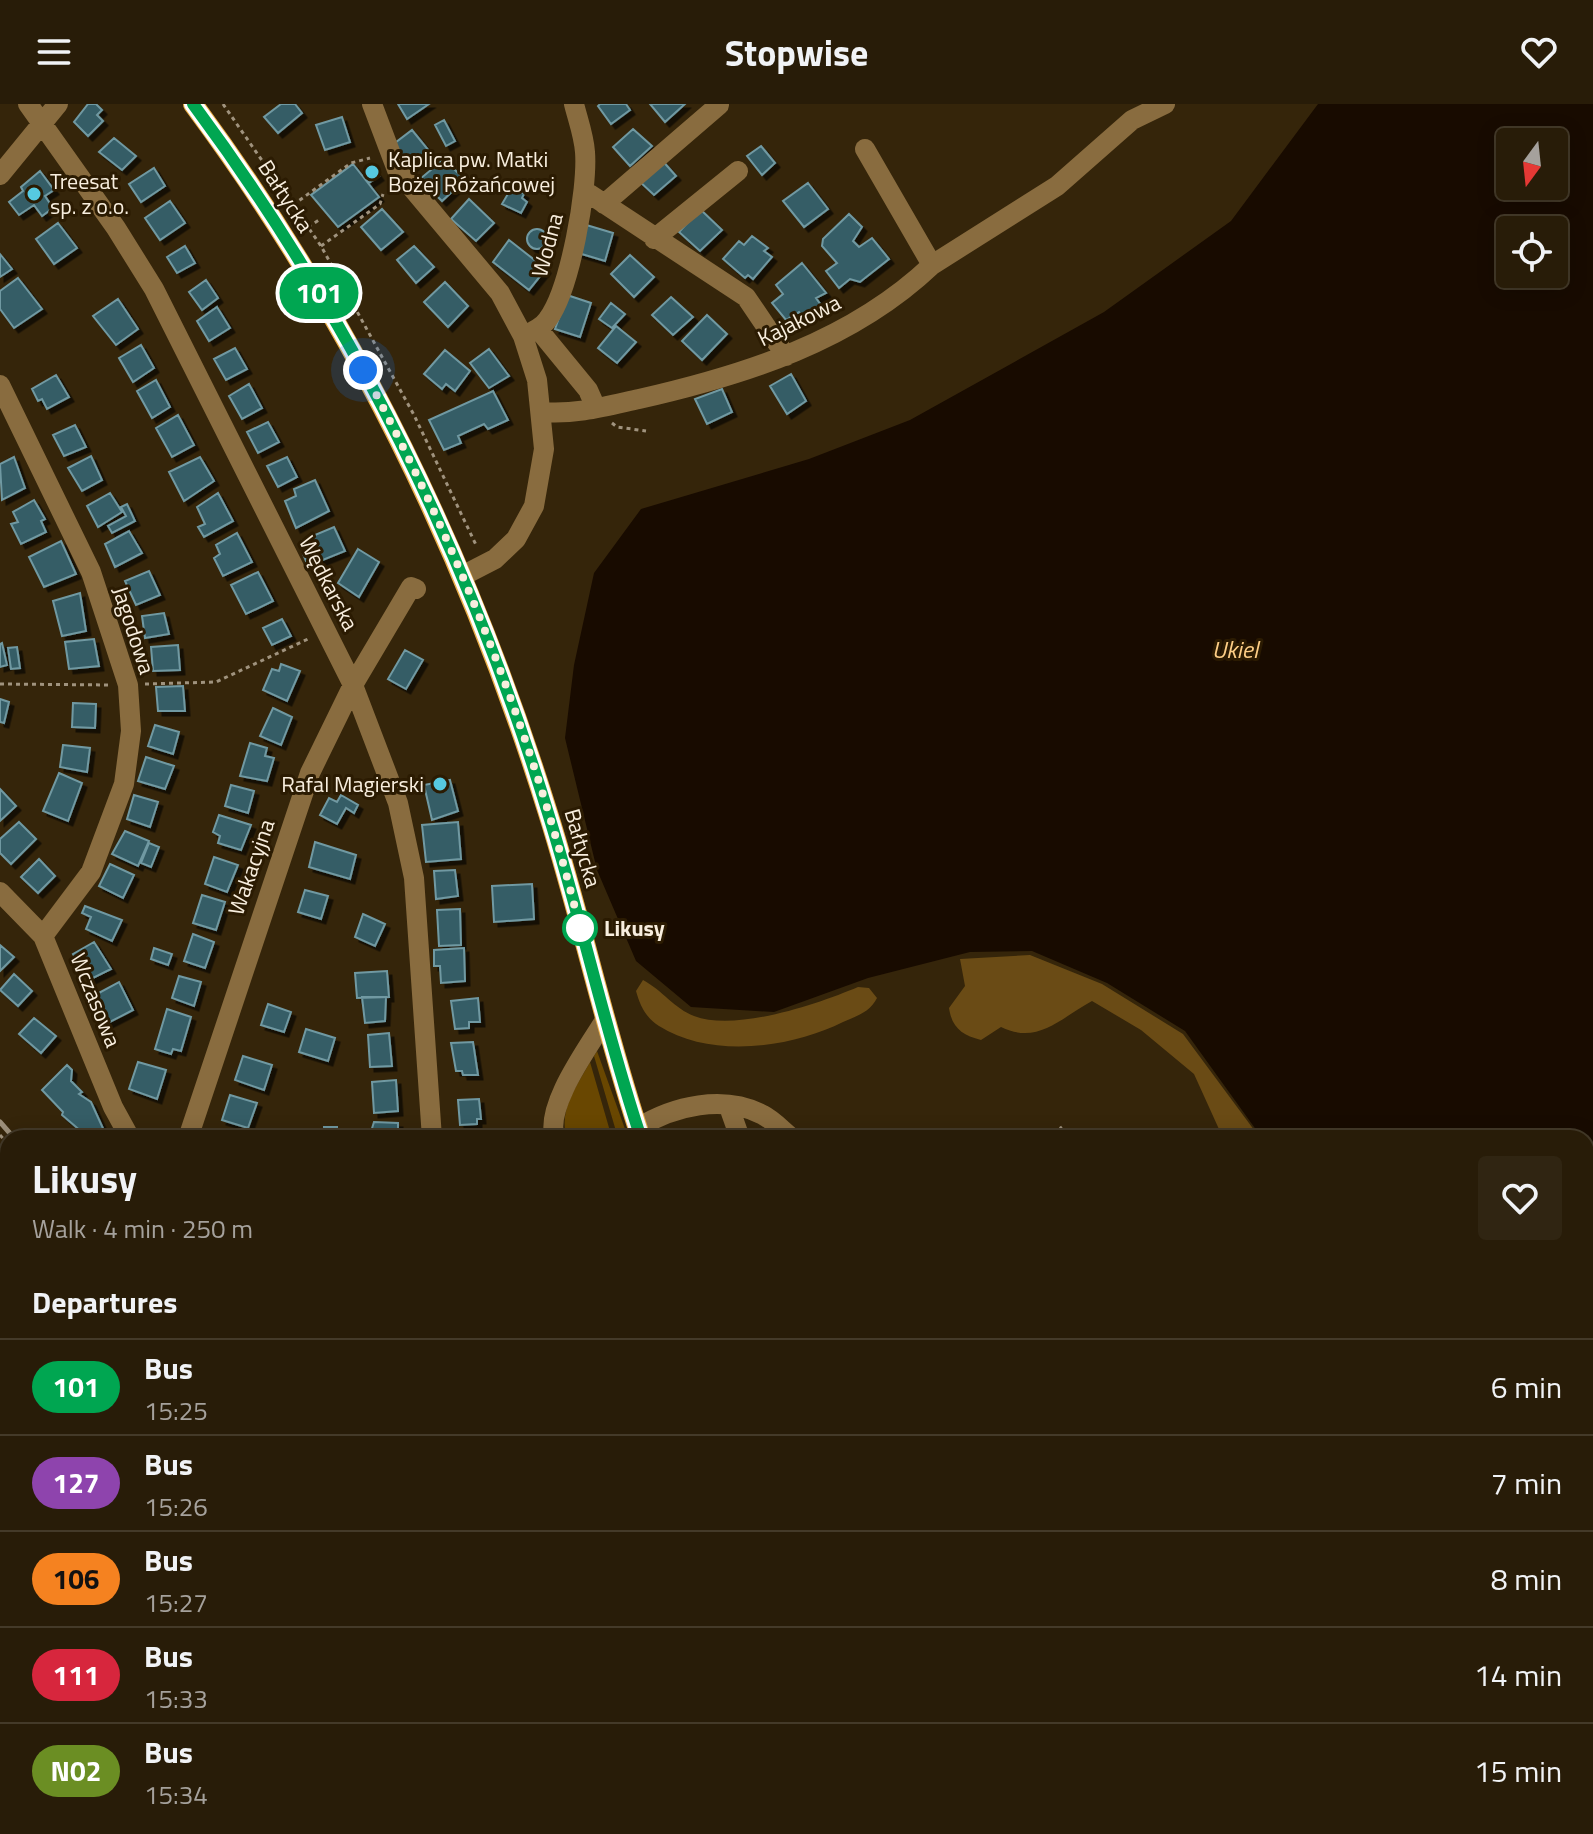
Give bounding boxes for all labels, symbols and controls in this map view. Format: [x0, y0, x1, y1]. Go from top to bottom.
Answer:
text: Stopwise [725, 25, 868, 80]
icon: menu [32, 30, 76, 74]
icon: heart [1517, 30, 1561, 74]
north arrow [1496, 128, 1568, 200]
map controls [1496, 128, 1568, 288]
place label: Kaplica pw. Matki Bożej Różańcowej [388, 142, 555, 201]
street label: Bałtycka [250, 153, 322, 239]
marker: Kaplica pw. Matki Bożej Różańcowej [363, 163, 381, 181]
place label: Treesat sp. z o.o. [50, 164, 129, 223]
marker: Treesat sp. z o.o. [25, 185, 43, 203]
street label: Wodna [522, 209, 572, 281]
button: locate [1496, 216, 1568, 288]
line badge: 101 [273, 267, 365, 319]
text: 101 [295, 271, 343, 314]
street label: Kajakowa [752, 285, 846, 355]
your location [343, 350, 383, 390]
street label: Wędkarska [291, 530, 367, 636]
street label: Jagodowa [104, 581, 164, 679]
water label: Ukiel [1212, 631, 1261, 667]
place label: Rafal Magierski [281, 767, 424, 801]
marker: Rafal Magierski [431, 775, 449, 793]
street label: Bałtycka [556, 805, 610, 891]
street label: Wakacyjna [219, 814, 283, 920]
marker: Likusy [563, 911, 597, 945]
place label: Likusy [604, 911, 665, 945]
street label: Wczasowa [62, 948, 130, 1052]
text: Likusy [32, 1150, 137, 1208]
button: heart [1478, 1156, 1562, 1240]
text: Walk · 4 min · 250 m [32, 1209, 253, 1248]
text: Departures [32, 1279, 177, 1325]
text: Bus [144, 1345, 193, 1391]
text: 6 min [1491, 1364, 1562, 1410]
text: 101 [52, 1365, 100, 1408]
text: 15:25 [144, 1391, 208, 1430]
text: Bus [144, 1441, 193, 1487]
text: 7 min [1491, 1460, 1562, 1506]
text: 127 [52, 1461, 100, 1504]
text: 15:26 [144, 1487, 208, 1526]
text: Bus [144, 1537, 193, 1583]
text: 8 min [1491, 1556, 1562, 1602]
text: 106 [52, 1557, 100, 1600]
text: 15:27 [144, 1583, 208, 1622]
text: Bus [144, 1633, 193, 1679]
text: 14 min [1474, 1652, 1562, 1698]
text: 111 [52, 1653, 100, 1696]
text: 15:33 [144, 1679, 208, 1718]
text: Bus [144, 1729, 193, 1775]
text: 15 min [1474, 1748, 1562, 1794]
text: N02 [51, 1749, 101, 1792]
text: 15:34 [144, 1775, 208, 1814]

